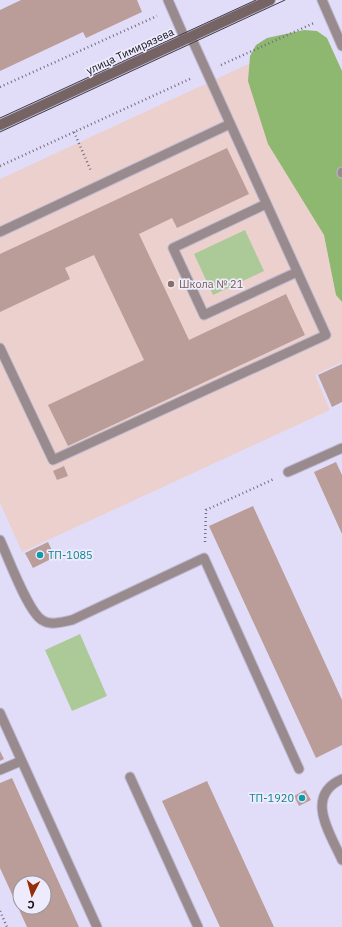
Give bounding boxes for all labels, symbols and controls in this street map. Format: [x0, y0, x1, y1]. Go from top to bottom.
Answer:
street label: улица Тимирязева [84, 24, 176, 77]
place label: Школа № 21 [179, 277, 244, 291]
marker: Школа № 21 [166, 279, 176, 289]
place label: ТП-1085 [48, 548, 93, 562]
marker: ТП-1085 [35, 550, 45, 560]
place label: ТП-1920 [249, 791, 294, 805]
marker: ТП-1920 [297, 793, 307, 803]
north arrow [12, 875, 52, 915]
text: С [27, 898, 35, 912]

